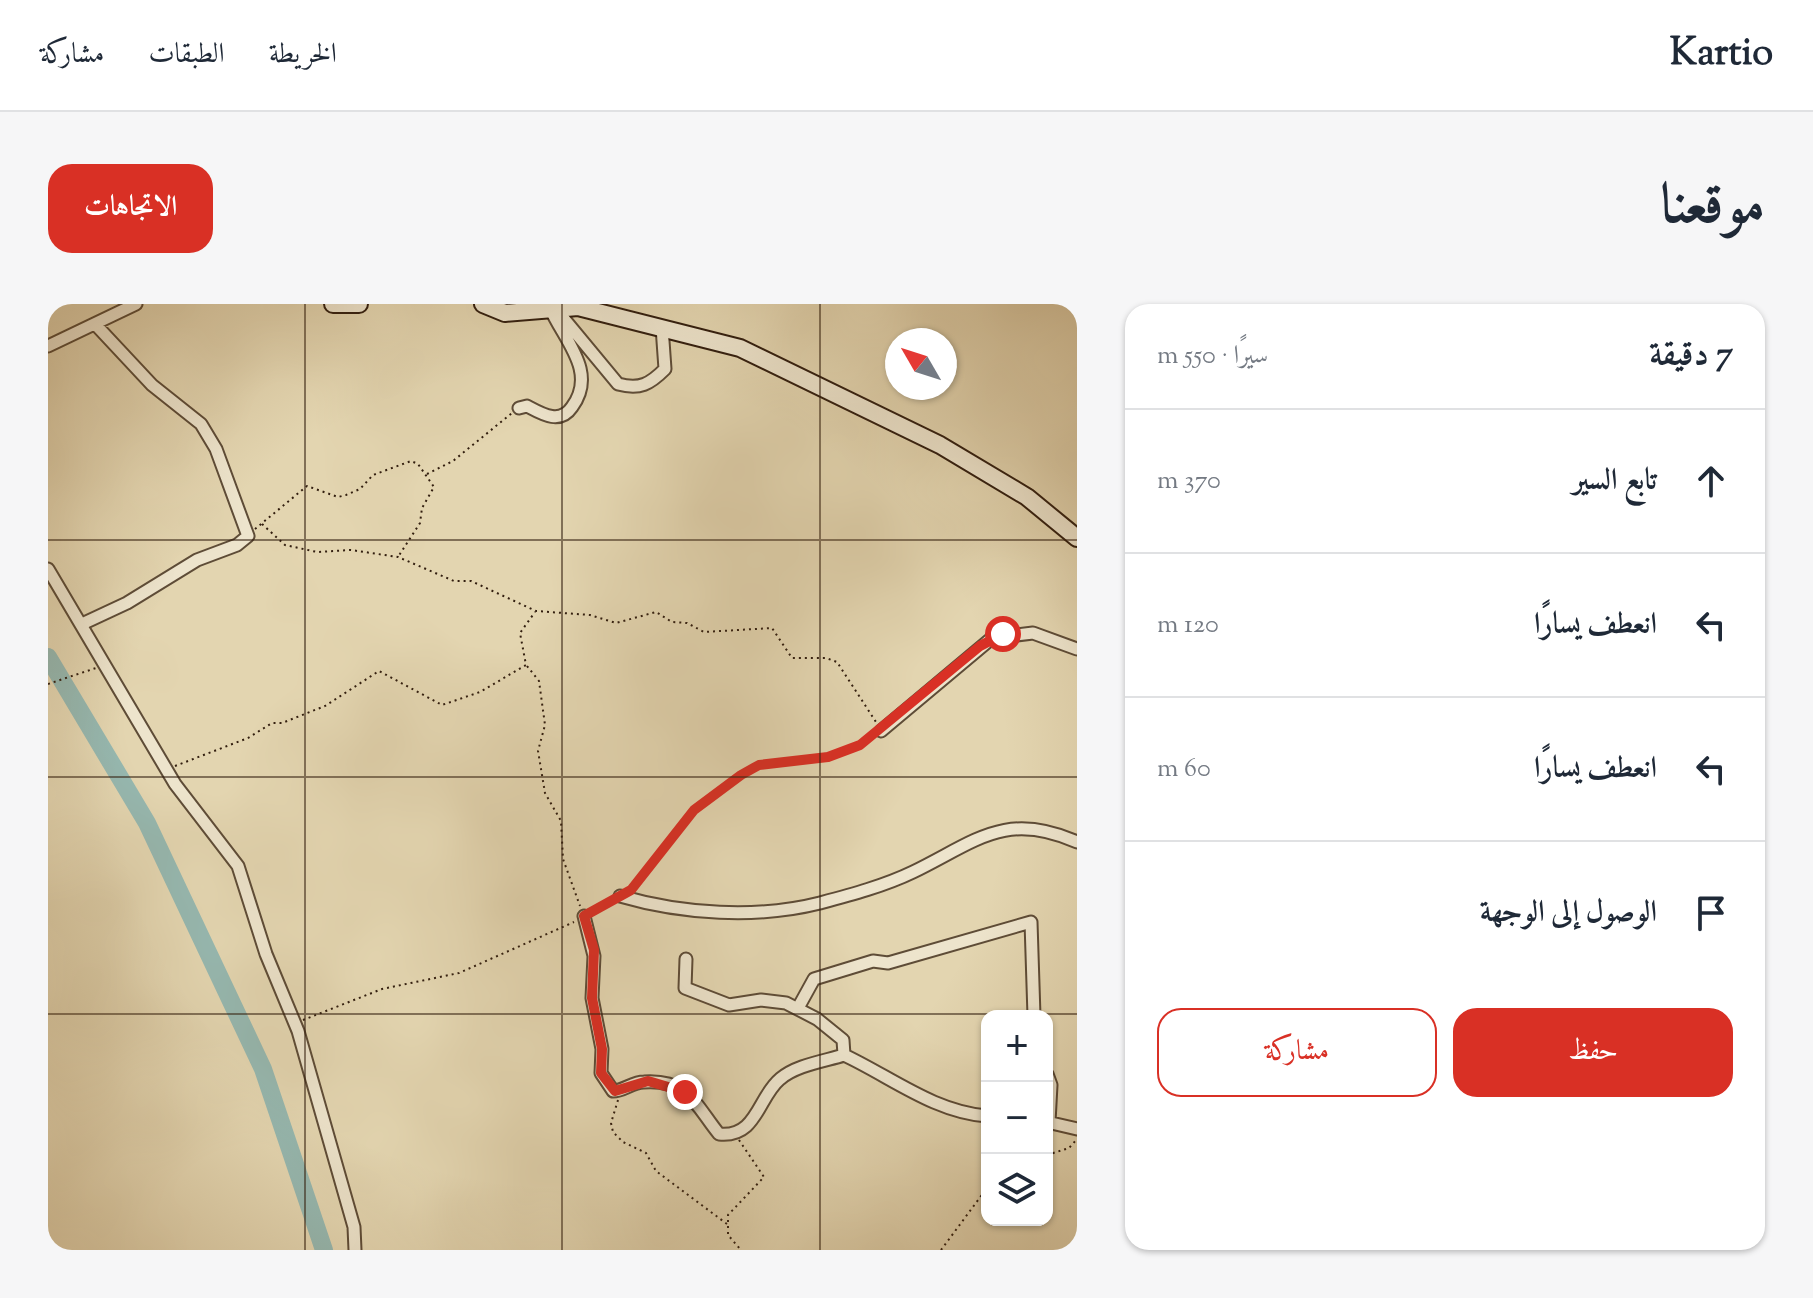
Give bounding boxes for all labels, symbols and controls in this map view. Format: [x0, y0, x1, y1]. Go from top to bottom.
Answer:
text: Kartio [1670, 28, 1773, 82]
text: مشاركة [40, 35, 104, 75]
text: الطبقات [148, 35, 225, 75]
text: الخريطة [269, 35, 337, 75]
button: الاتجاهات [48, 164, 213, 253]
text: موقعنا [1660, 168, 1765, 249]
north arrow [885, 328, 957, 400]
text: 7 دقيقة [1649, 331, 1733, 380]
text: سيرًا · 550 m [1157, 338, 1268, 375]
icon: ahead [1689, 459, 1733, 503]
text: تابع السير [1572, 460, 1657, 503]
text: 370 m [1157, 463, 1221, 500]
icon: left [1689, 603, 1733, 647]
text: انعطف يسارًا [1534, 604, 1657, 647]
text: 120 m [1157, 607, 1219, 644]
route start [985, 616, 1021, 652]
icon: left [1689, 747, 1733, 791]
text: انعطف يسارًا [1534, 748, 1657, 791]
text: 60 m [1157, 751, 1211, 788]
icon: arrive [1689, 891, 1733, 935]
text: الوصول إلى الوجهة [1480, 892, 1657, 935]
button: مشاركة [1157, 1008, 1437, 1097]
button: حفظ [1453, 1008, 1733, 1097]
map controls [981, 1010, 1053, 1226]
button: + [981, 1010, 1053, 1082]
route end [667, 1074, 703, 1110]
button: − [981, 1082, 1053, 1154]
button: layers [981, 1154, 1053, 1226]

